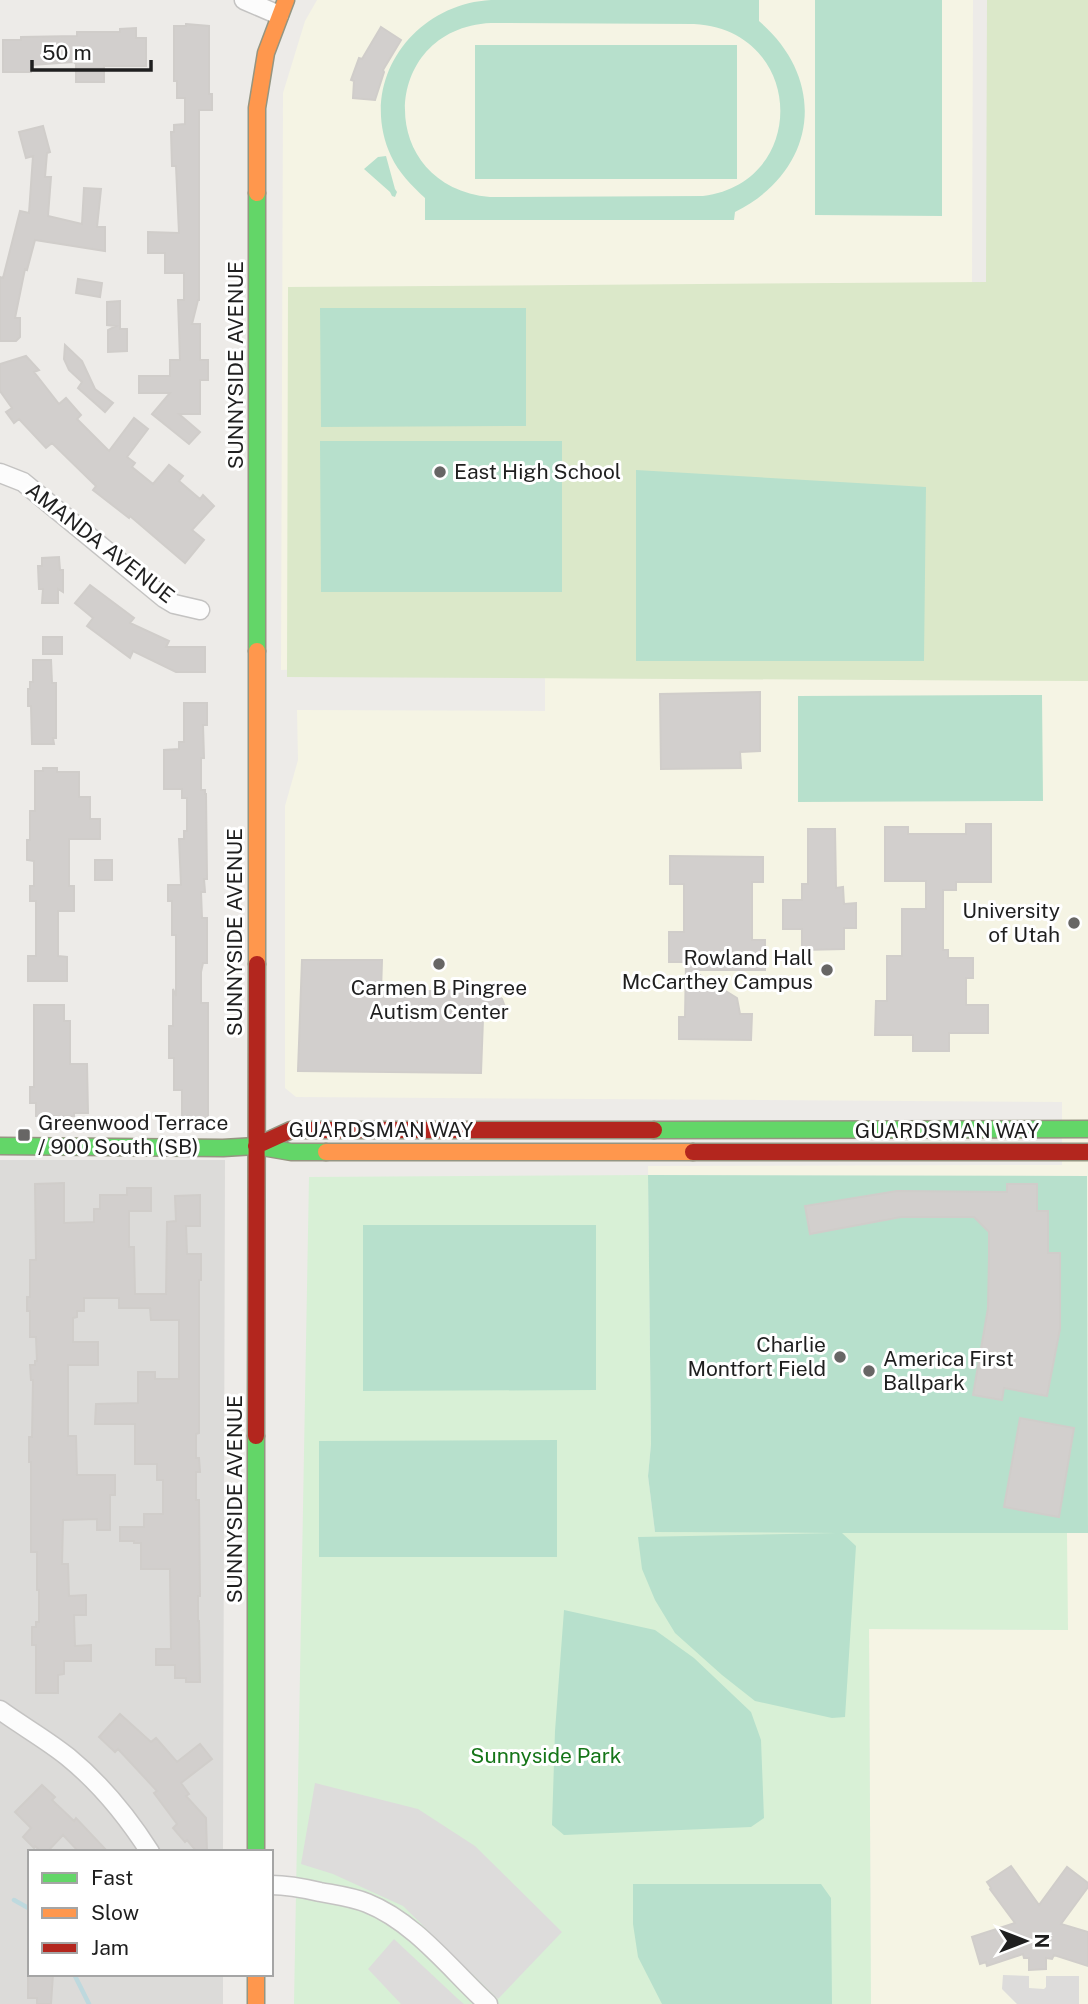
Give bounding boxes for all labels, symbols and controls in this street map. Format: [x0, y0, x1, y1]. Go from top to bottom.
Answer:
scale bar [32, 28, 150, 72]
text: 50 m [42, 40, 92, 65]
street label: SUNNYSIDE AVENUE [223, 261, 248, 469]
place label: East High School [454, 459, 621, 484]
marker: East High School [432, 464, 448, 480]
street label: AMANDA AVENUE [21, 477, 180, 608]
street label: SUNNYSIDE AVENUE [222, 828, 247, 1036]
place label: University of Utah [962, 898, 1060, 947]
marker: University of Utah [1066, 915, 1082, 931]
place label: Rowland Hall McCarthey Campus [622, 945, 813, 994]
marker: Carmen B Pingree Autism Center [431, 956, 447, 972]
marker: Rowland Hall McCarthey Campus [819, 962, 835, 978]
place label: Carmen B Pingree Autism Center [351, 975, 527, 1024]
place label: Greenwood Terrace / 900 South (SB) [38, 1110, 228, 1159]
street label: GUARDSMAN WAY [289, 1117, 474, 1142]
street label: GUARDSMAN WAY [855, 1118, 1040, 1143]
marker: Greenwood Terrace / 900 South (SB) [16, 1127, 32, 1143]
place label: Charlie Montfort Field [688, 1332, 826, 1381]
place label: America First Ballpark [883, 1346, 1014, 1395]
marker: Charlie Montfort Field [832, 1349, 848, 1365]
marker: America First Ballpark [861, 1363, 877, 1379]
street label: SUNNYSIDE AVENUE [222, 1395, 247, 1603]
park label: Sunnyside Park [470, 1743, 622, 1768]
legend [28, 1850, 273, 1976]
text: Fast [91, 1865, 133, 1890]
text: Slow [91, 1900, 139, 1925]
north arrow [990, 1906, 1060, 1976]
text: N [1031, 1934, 1053, 1948]
text: Jam [91, 1935, 129, 1960]

